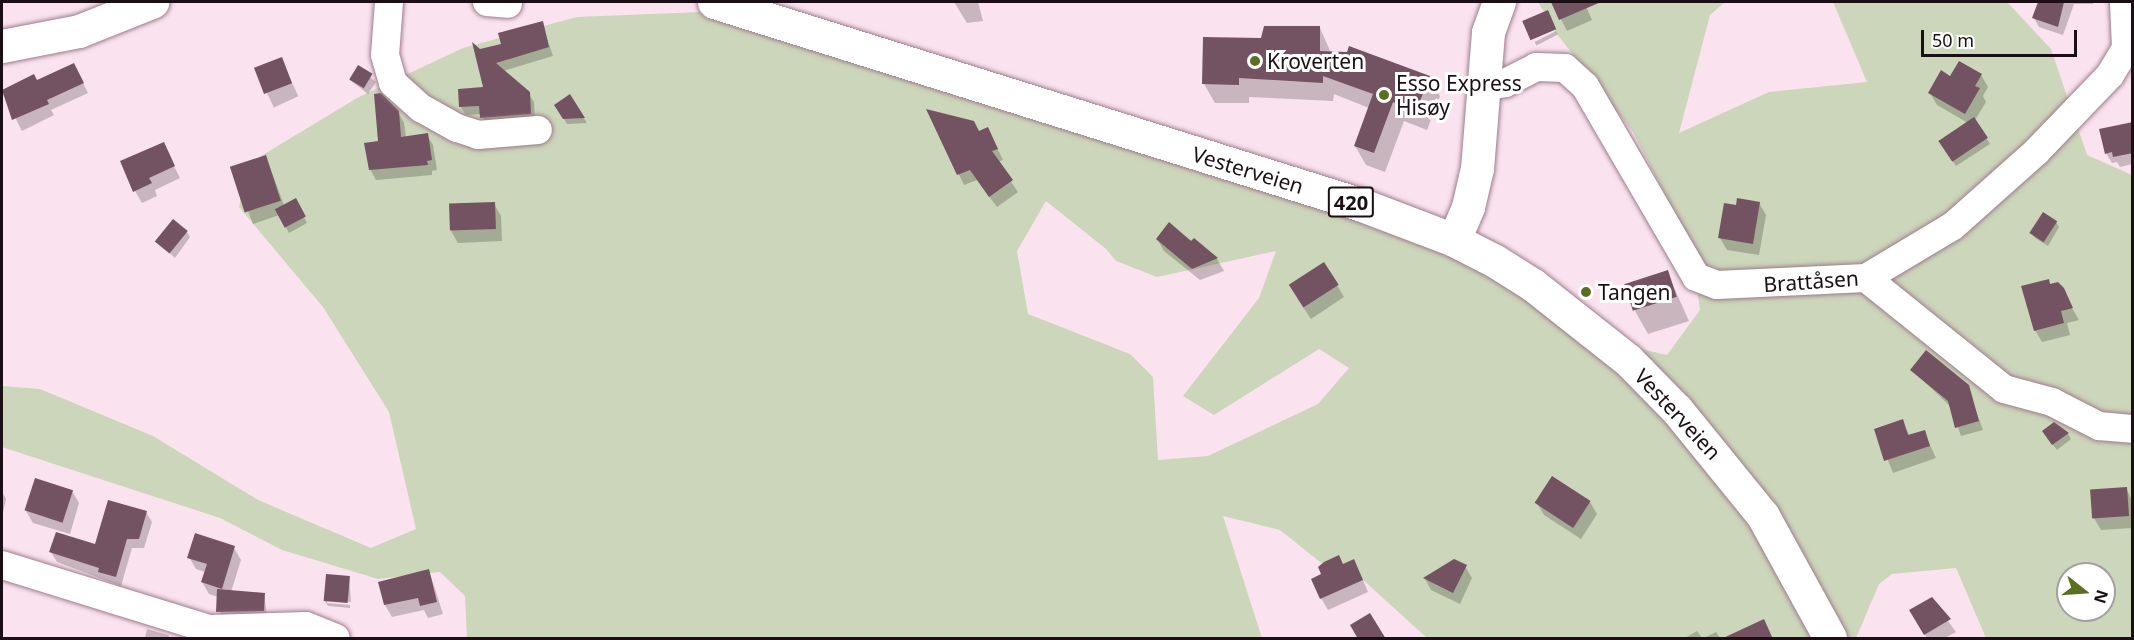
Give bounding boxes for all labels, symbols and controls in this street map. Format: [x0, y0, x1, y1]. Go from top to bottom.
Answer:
scale bar [1924, 18, 2080, 56]
text: 50 m [1932, 28, 1974, 52]
place label: Kroverten [1267, 48, 1364, 74]
marker: Kroverten [1248, 54, 1262, 68]
place label: Esso Express Hisøy [1396, 70, 1522, 120]
marker: Esso Express Hisøy [1377, 88, 1391, 102]
street label: Vesterveien [1189, 141, 1307, 199]
road number: 420 [1327, 185, 1375, 219]
street label: Brattåsen [1762, 265, 1860, 297]
place label: Tangen [1598, 279, 1670, 305]
marker: Tangen [1579, 285, 1593, 299]
street label: Vesterveien [1630, 363, 1726, 465]
north arrow [2056, 562, 2116, 622]
text: N [2089, 587, 2114, 606]

